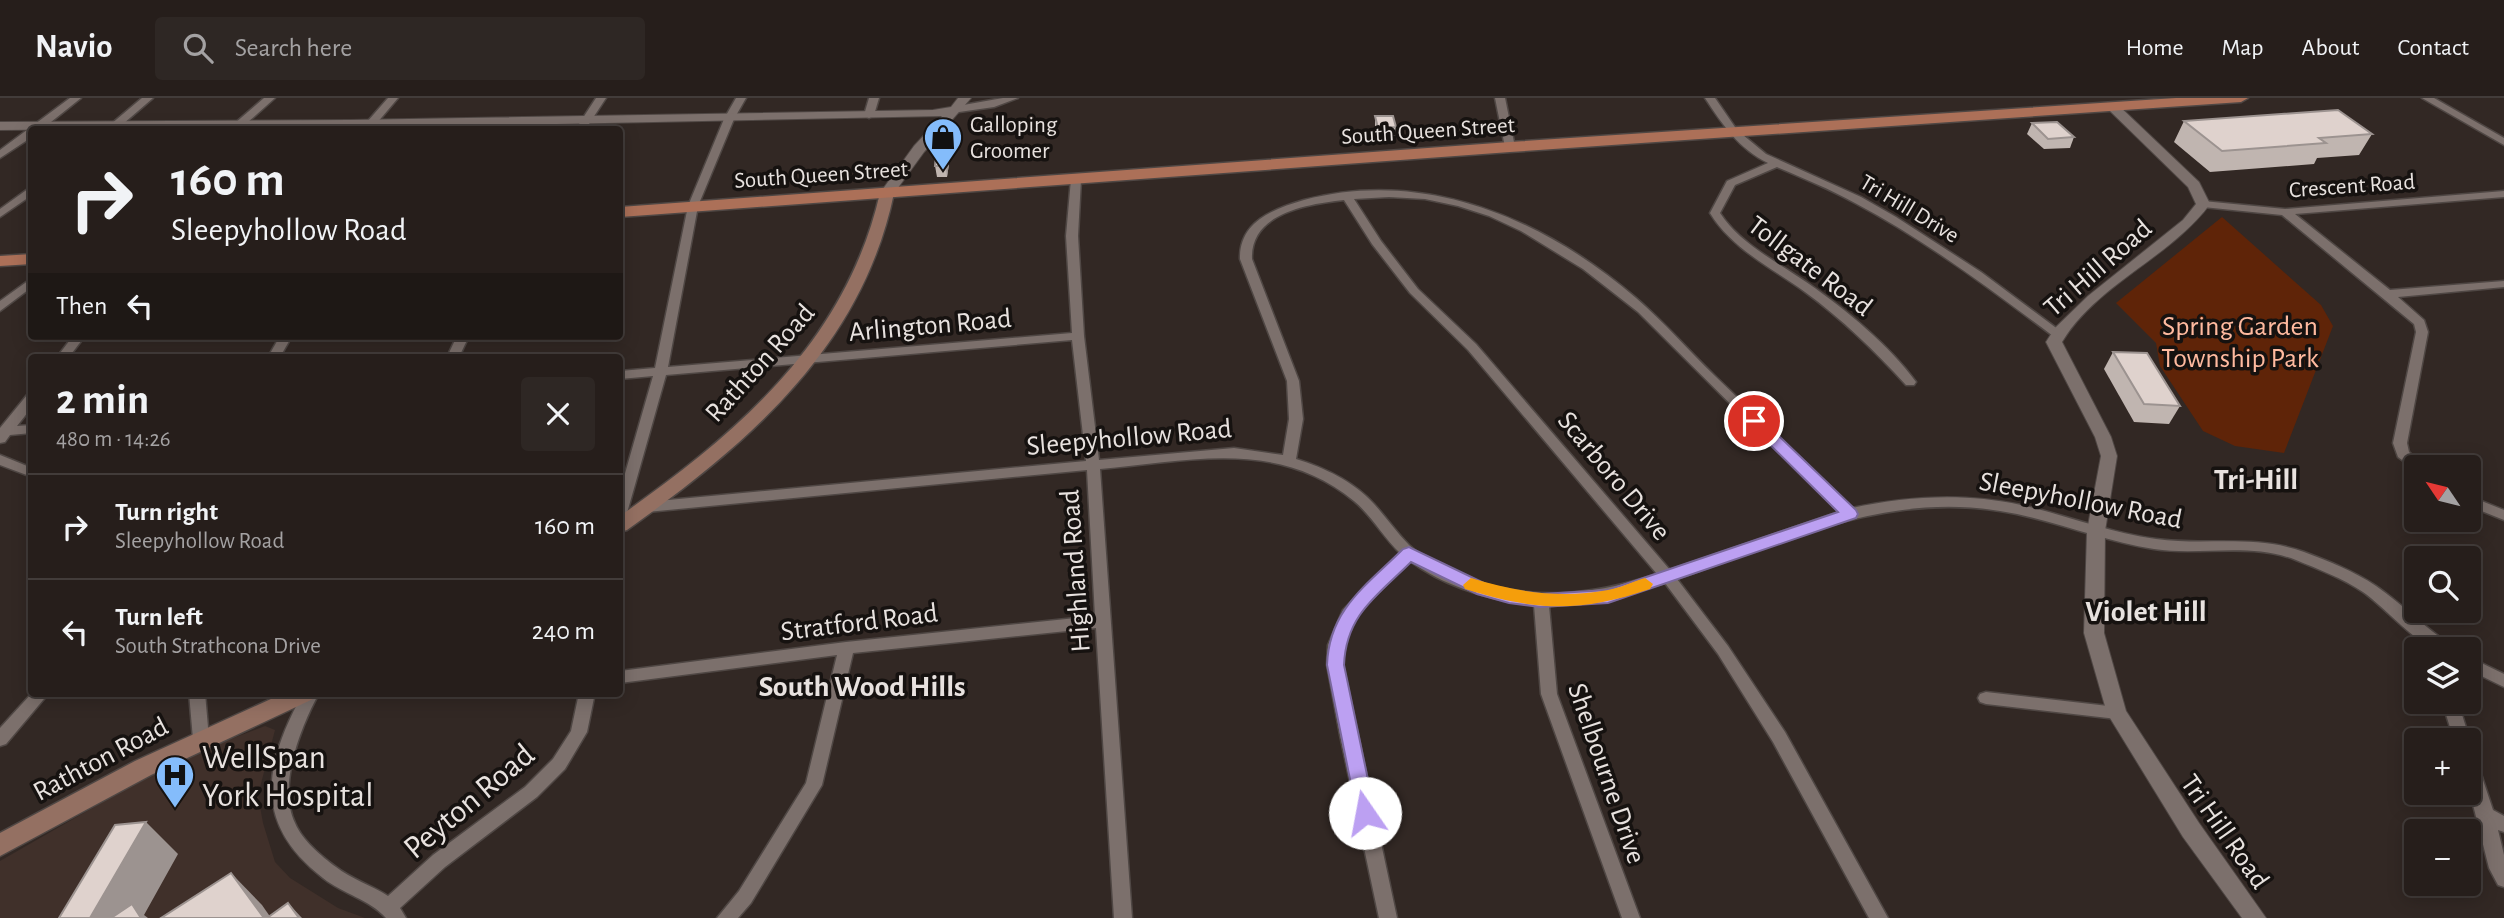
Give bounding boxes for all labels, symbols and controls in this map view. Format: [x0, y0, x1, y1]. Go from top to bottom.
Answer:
search box [155, 17, 645, 80]
icon: search [179, 29, 217, 67]
text: Navio [35, 31, 113, 64]
text: Search here [235, 35, 352, 61]
text: Home [2126, 36, 2184, 60]
text: Map [2222, 36, 2264, 60]
text: About [2302, 36, 2359, 60]
text: Contact [2397, 36, 2469, 60]
place label: Galloping Groomer [970, 114, 1058, 163]
street label: South Queen Street [1341, 114, 1516, 149]
shop icon: Galloping Groomer [922, 116, 964, 171]
icon: right [56, 154, 147, 245]
text: 160 m [171, 156, 285, 205]
street label: South Queen Street [734, 158, 909, 193]
street label: Tri Hill Drive [1856, 171, 1963, 248]
street label: Crescent Road [2288, 171, 2416, 202]
street label: Tollgate Road [1743, 211, 1877, 322]
text: Sleepyhollow Road [171, 214, 407, 246]
street label: Tri Hill Road [2039, 214, 2157, 323]
icon: left [121, 287, 159, 325]
text: Then [56, 293, 107, 319]
street label: Rathton Road [701, 299, 820, 428]
street label: Arlington Road [847, 305, 1013, 347]
park label: Spring Garden Township Park [2161, 313, 2319, 373]
button: close [521, 377, 595, 451]
text: 2 min [56, 379, 149, 421]
pin [1724, 391, 1784, 451]
icon: arrive [1735, 402, 1773, 440]
street label: Scarboro Drive [1552, 407, 1675, 546]
street label: Sleepyhollow Road [1025, 415, 1233, 461]
text: 480 m · 14:26 [56, 428, 171, 451]
north arrow [2404, 455, 2482, 532]
map controls [2404, 455, 2481, 896]
district label: Tri-Hill [2214, 465, 2298, 495]
street label: Sleepyhollow Road [1977, 468, 2184, 534]
street label: Highland Road [1056, 489, 1096, 653]
text: Turn right [115, 499, 218, 525]
icon: right [56, 508, 94, 546]
text: 160 m [535, 513, 595, 539]
text: Sleepyhollow Road [115, 530, 284, 553]
button: search [2404, 546, 2481, 623]
district label: Violet Hill [2085, 597, 2207, 627]
street label: Stratford Road [779, 599, 939, 647]
text: Turn left [115, 604, 203, 630]
icon: left [56, 613, 94, 651]
text: 240 m [532, 618, 595, 644]
text: South Strathcona Drive [115, 635, 321, 658]
button: layers [2404, 637, 2481, 714]
district label: South Wood Hills [758, 672, 966, 702]
street label: Shelbourne Drive [1562, 680, 1650, 867]
street label: Rathton Road [29, 713, 173, 807]
button: + [2404, 728, 2481, 805]
street label: Peyton Road [398, 738, 541, 866]
place label: WellSpan York Hospital [202, 742, 373, 813]
hospital icon: WellSpan York Hospital [154, 754, 196, 809]
street label: Tri Hill Road [2175, 770, 2274, 894]
position arrow [1328, 776, 1402, 850]
button: − [2404, 819, 2481, 896]

